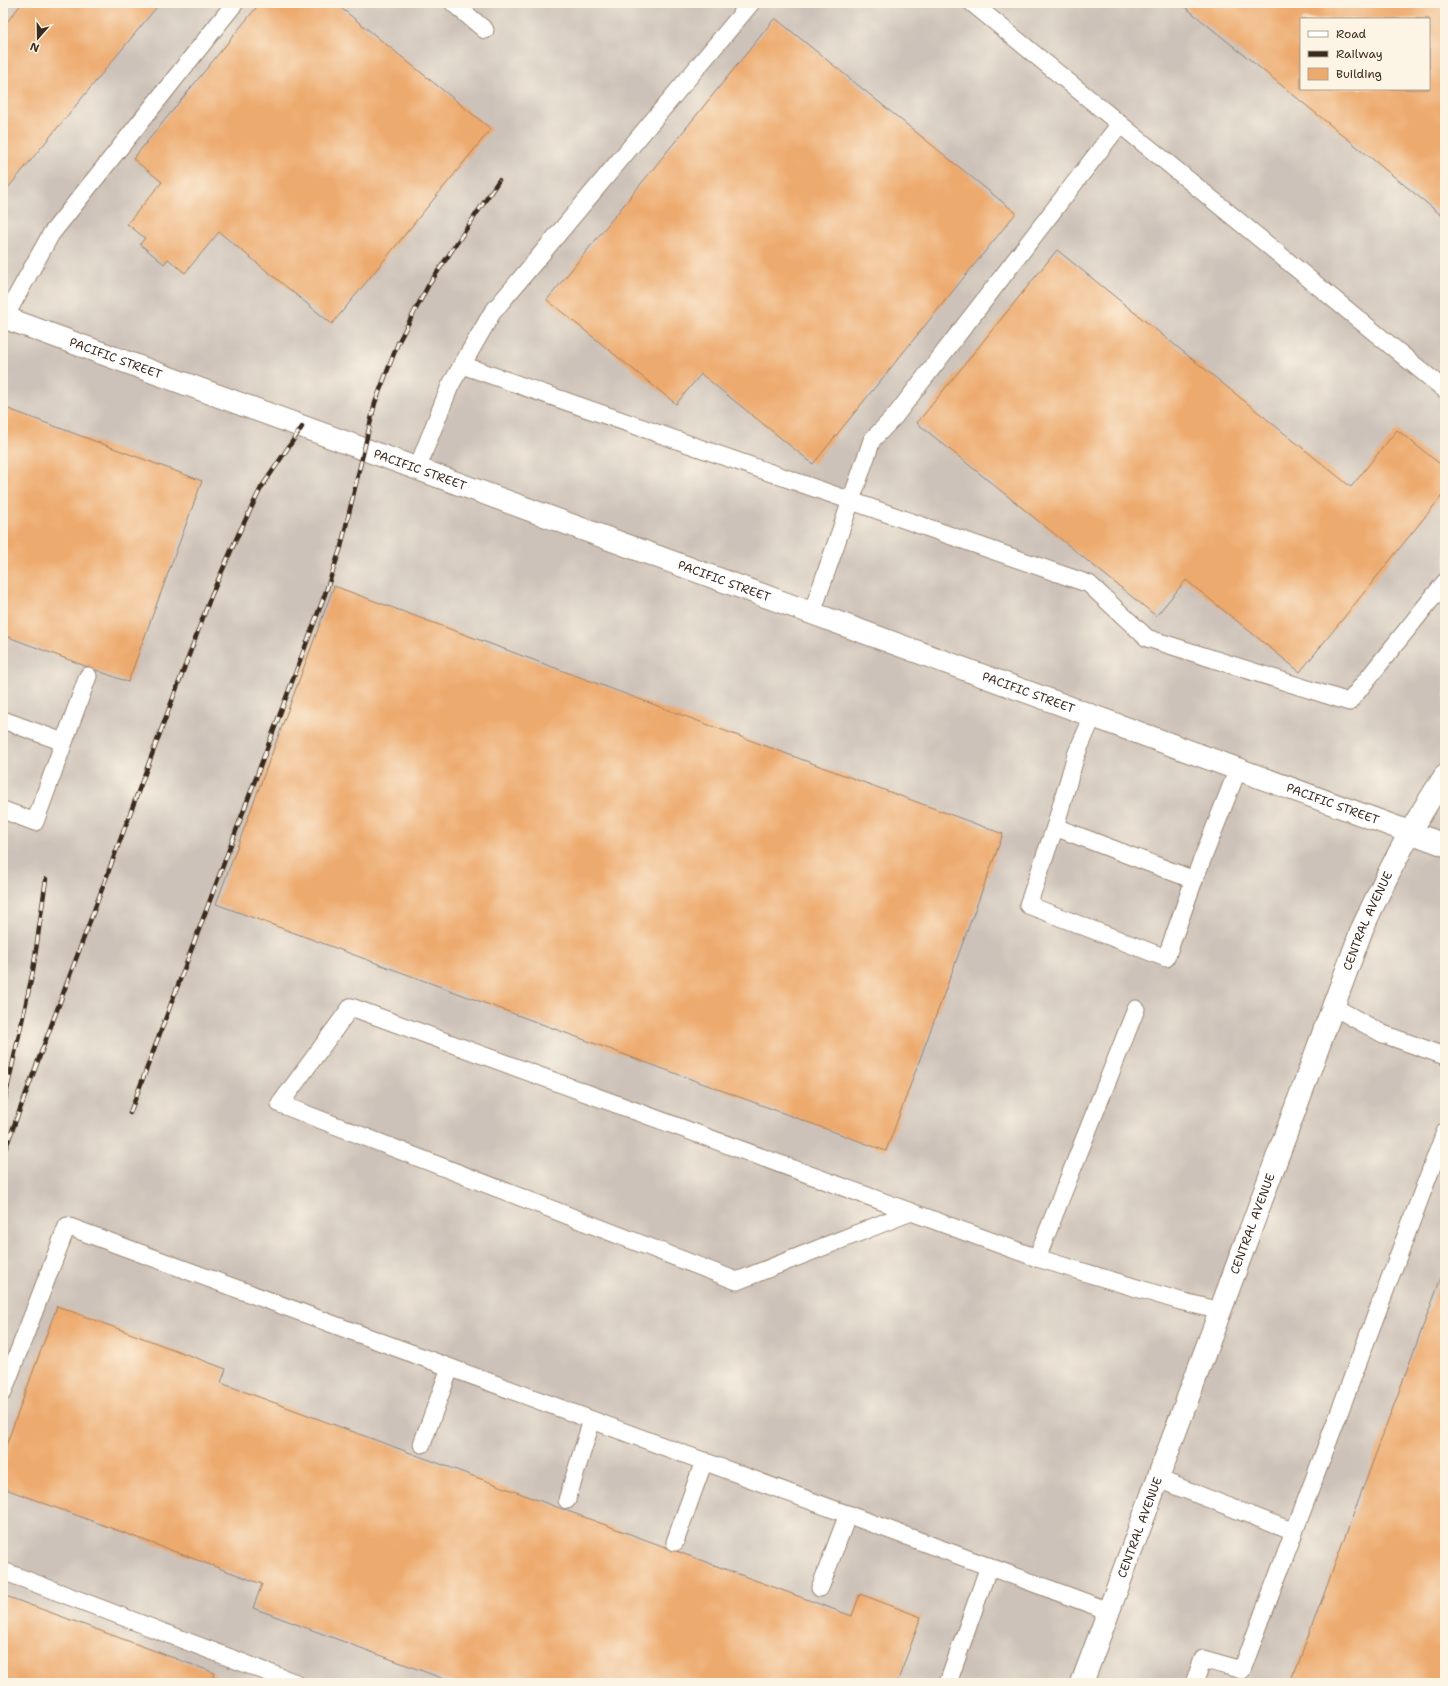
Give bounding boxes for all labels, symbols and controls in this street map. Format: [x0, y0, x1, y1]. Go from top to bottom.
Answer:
north arrow [18, 18, 58, 58]
legend [1300, 18, 1430, 90]
text: Road [1336, 26, 1367, 42]
text: N [28, 38, 41, 55]
text: Railway [1336, 46, 1383, 62]
text: Building [1336, 66, 1382, 82]
street label: PACIFIC STREET [67, 334, 165, 383]
street label: PACIFIC STREET [371, 445, 469, 494]
street label: PACIFIC STREET [676, 557, 773, 606]
street label: PACIFIC STREET [980, 668, 1078, 717]
street label: PACIFIC STREET [1284, 780, 1382, 828]
street label: CENTRAL AVENUE [1339, 869, 1396, 973]
street label: CENTRAL AVENUE [1227, 1171, 1279, 1276]
street label: CENTRAL AVENUE [1114, 1475, 1166, 1580]

